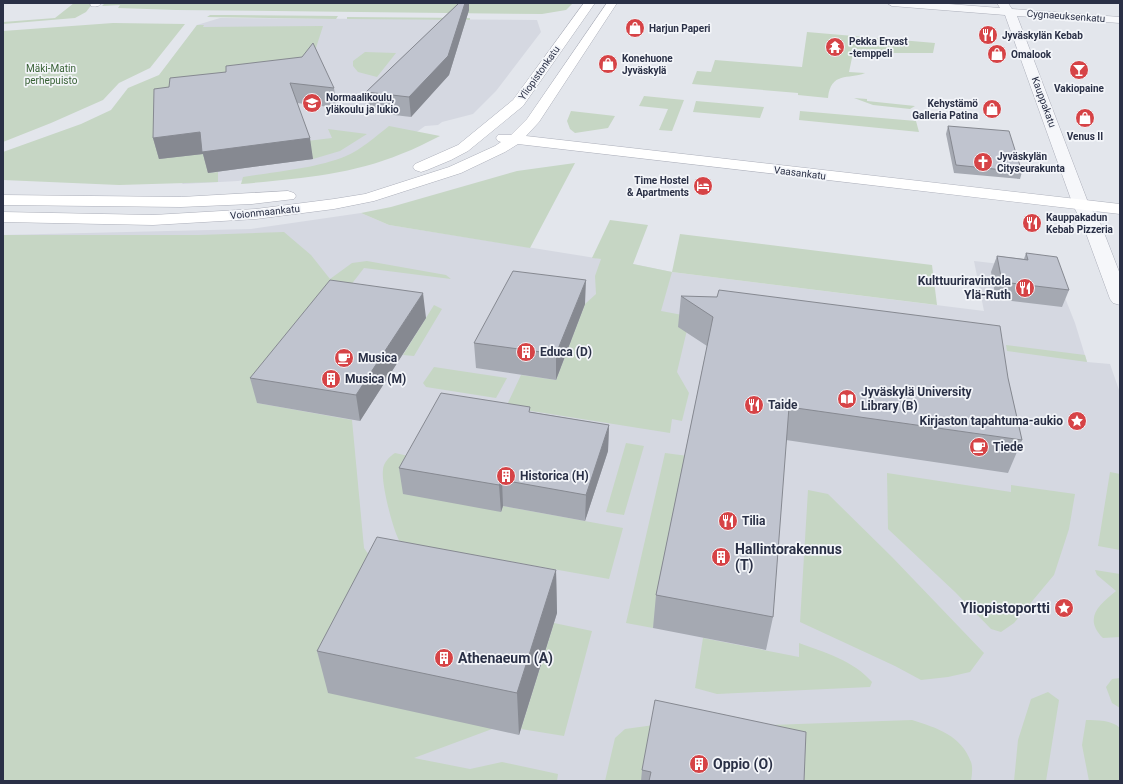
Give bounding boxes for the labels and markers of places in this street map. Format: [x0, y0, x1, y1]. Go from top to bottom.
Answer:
shop icon: Harjun Paperi [624, 17, 646, 39]
place label: Harjun Paperi [649, 23, 711, 34]
restaurant icon: Jyväskylän Kebab [977, 24, 999, 46]
place label: Jyväskylän Kebab [1002, 30, 1083, 41]
temple icon: Pekka Ervast -temppeli [824, 36, 846, 58]
place label: Pekka Ervast -temppeli [849, 36, 908, 59]
shop icon: Omalook [986, 43, 1008, 65]
place label: Omalook [1011, 49, 1052, 60]
shop icon: Konehuone Jyväskylä [597, 53, 619, 75]
place label: Konehuone Jyväskylä [622, 53, 673, 76]
bar icon: Vakiopaine [1068, 59, 1090, 81]
place label: Vakiopaine [1054, 83, 1105, 94]
school or university icon: Normaalikoulu, yläkoulu ja lukio [301, 92, 323, 114]
place label: Normaalikoulu, yläkoulu ja lukio [326, 92, 399, 115]
place label: Kehystämö Galleria Patina [912, 98, 979, 121]
shop icon: Kehystämö Galleria Patina [981, 98, 1003, 120]
shop icon: Venus II [1074, 107, 1096, 129]
place label: Venus II [1067, 131, 1103, 142]
church icon: Jyväskylän Cityseurakunta [972, 151, 994, 173]
place label: Jyväskylän Cityseurakunta [997, 151, 1066, 174]
place label: Time Hostel & Apartments [627, 175, 689, 198]
hotel icon: Time Hostel & Apartments [692, 175, 714, 197]
restaurant icon: Kauppakadun Kebab Pizzeria [1021, 212, 1043, 234]
place label: Kauppakadun Kebab Pizzeria [1046, 212, 1114, 235]
place label: Kulttuuriravintola Ylä-Ruth [918, 274, 1012, 302]
restaurant icon: Kulttuuriravintola Ylä-Ruth [1014, 277, 1036, 299]
building icon: Educa (D) [515, 341, 537, 363]
place label: Educa (D) [540, 345, 592, 359]
cafe icon: Musica [333, 347, 355, 369]
place label: Musica [358, 351, 398, 365]
building icon: Musica (M) [320, 368, 342, 390]
place label: Musica (M) [345, 372, 406, 386]
place label: Jyväskylä University Library (B) [861, 385, 972, 413]
library icon: Jyväskylä University Library (B) [836, 388, 858, 410]
restaurant icon: Taide [743, 394, 765, 416]
place label: Taide [768, 398, 798, 412]
place icon: Kirjaston tapahtuma-aukio [1066, 410, 1088, 432]
place label: Kirjaston tapahtuma-aukio [920, 414, 1063, 428]
cafe icon: Tiede [968, 436, 990, 458]
place label: Tiede [993, 440, 1024, 454]
building icon: Historica (H) [495, 465, 517, 487]
place label: Historica (H) [520, 469, 589, 483]
restaurant icon: Tilia [717, 510, 739, 532]
place label: Tilia [742, 514, 766, 528]
place label: Hallintorakennus (T) [735, 541, 842, 574]
building icon: Hallintorakennus (T) [710, 546, 732, 568]
place icon: Yliopistoportti [1053, 597, 1075, 619]
place label: Yliopistoportti [960, 600, 1050, 616]
building icon: Athenaeum (A) [433, 647, 455, 669]
place label: Athenaeum (A) [458, 650, 553, 667]
building icon: Oppio (O) [688, 753, 710, 775]
place label: Oppio (O) [713, 756, 773, 773]

